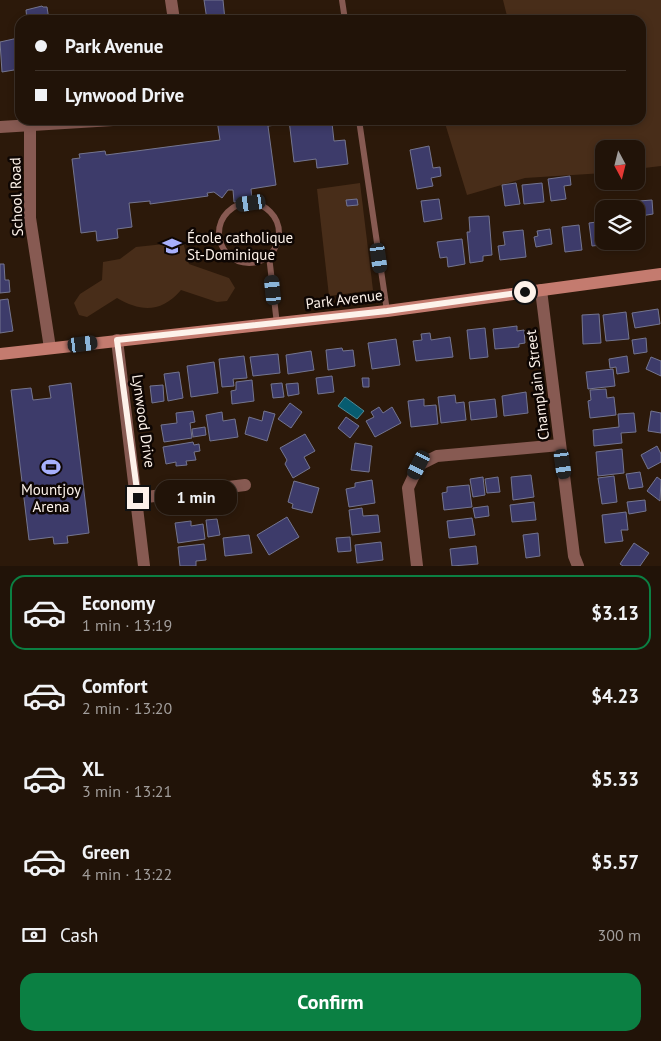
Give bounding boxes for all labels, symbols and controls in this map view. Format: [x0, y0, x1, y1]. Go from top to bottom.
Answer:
text: Park Avenue [65, 34, 163, 58]
text: Lynwood Drive [65, 83, 184, 107]
north arrow [595, 140, 645, 190]
map controls [595, 140, 645, 250]
street label: School Road [5, 157, 27, 237]
car [235, 193, 266, 213]
button: layers [595, 200, 645, 250]
place label: École catholique St-Dominique [187, 228, 293, 264]
school or university icon: École catholique St-Dominique [161, 235, 183, 257]
car [369, 242, 388, 274]
car [263, 274, 282, 306]
route start [514, 281, 536, 303]
street label: Park Avenue [304, 285, 384, 313]
street label: Champlain Street [521, 329, 553, 441]
car [67, 335, 98, 353]
street label: Lynwood Drive [128, 373, 160, 469]
car [405, 448, 432, 482]
car [553, 448, 572, 480]
sports icon: Mountjoy Arena [40, 456, 62, 478]
place label: Mountjoy Arena [21, 480, 81, 516]
callout: 1 min [156, 480, 238, 516]
route end [127, 487, 149, 509]
text: 1 min [176, 487, 216, 507]
icon: car [22, 590, 67, 635]
text: Economy [82, 591, 155, 615]
text: $3.13 [591, 601, 639, 625]
text: 1 min · 13:19 [82, 615, 172, 635]
icon: car [22, 673, 67, 718]
text: Comfort [82, 674, 148, 698]
text: $4.23 [591, 684, 639, 708]
text: 2 min · 13:20 [82, 698, 172, 718]
icon: car [22, 756, 67, 801]
text: XL [82, 757, 104, 781]
text: $5.33 [591, 767, 639, 791]
text: 3 min · 13:21 [82, 781, 172, 801]
icon: car [22, 839, 67, 884]
text: Green [82, 840, 130, 864]
text: $5.57 [591, 850, 639, 874]
text: 4 min · 13:22 [82, 864, 172, 884]
icon: cash [20, 921, 48, 949]
text: Cash [60, 923, 98, 947]
text: 300 m [598, 925, 641, 945]
button: Confirm [20, 973, 641, 1031]

